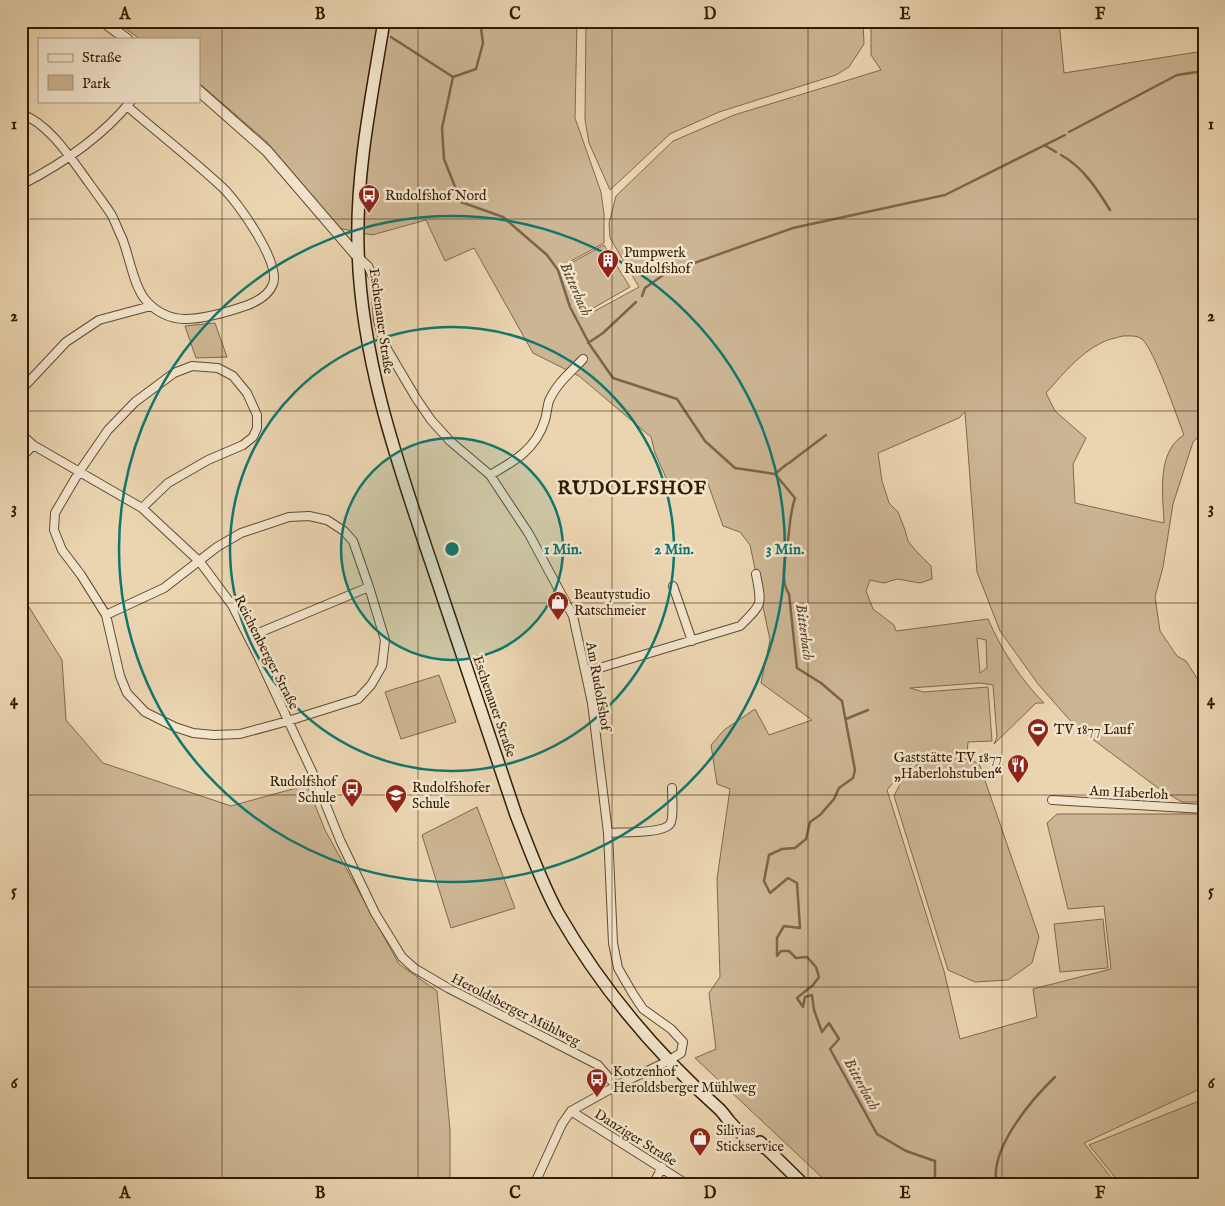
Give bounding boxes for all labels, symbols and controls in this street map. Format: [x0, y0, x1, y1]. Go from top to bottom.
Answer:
text: A [119, 5, 132, 25]
text: B [315, 5, 326, 25]
text: C [509, 5, 521, 25]
text: D [704, 5, 717, 25]
text: E [899, 5, 911, 25]
text: F [1095, 5, 1106, 25]
legend [38, 38, 200, 102]
text: Straße [82, 48, 122, 67]
text: Park [82, 74, 112, 93]
text: 1 [11, 115, 17, 135]
text: 1 [1208, 115, 1214, 135]
bus stop icon: Rudolfshof Nord [357, 183, 381, 214]
place label: Rudolfshof Nord [385, 187, 487, 205]
place label: Pumpwerk Rudolfshof [624, 244, 694, 278]
building icon: Pumpwerk Rudolfshof [596, 248, 620, 279]
water label: Bitterbach [555, 259, 596, 320]
street label: Eschenauer Straße [365, 267, 397, 376]
text: 2 [10, 307, 18, 327]
text: 2 [1207, 307, 1215, 327]
district label: RUDOLFSHOF [557, 477, 707, 501]
text: 3 [11, 499, 17, 519]
text: 3 [1208, 499, 1214, 519]
centre of rings [443, 540, 461, 558]
text: 1 Min. [544, 540, 582, 559]
text: 2 Min. [654, 540, 694, 559]
text: 3 Min. [766, 540, 804, 559]
place label: Beautystudio Ratschmeier [574, 586, 651, 620]
shop icon: Beautystudio Ratschmeier [546, 590, 570, 621]
street label: Reichenberger Straße [229, 592, 303, 713]
water label: Bitterbach [791, 603, 818, 662]
street label: Am Rudolfshof [581, 639, 615, 735]
street label: Eschenauer Straße [468, 653, 520, 760]
text: 4 [10, 691, 19, 711]
text: 4 [1207, 691, 1216, 711]
sports icon: TV 1877 Lauf [1026, 717, 1050, 748]
place label: TV 1877 Lauf [1054, 721, 1135, 739]
place label: Gaststätte TV 1877 „Haberlohstuben“ [894, 749, 1002, 783]
restaurant icon: Gaststätte TV 1877 „Haberlohstuben“ [1006, 753, 1030, 784]
place label: Rudolfshof Schule [269, 773, 339, 807]
bus stop icon: Rudolfshof Schule [340, 777, 364, 808]
place label: Rudolfshofer Schule [412, 779, 490, 813]
street label: Am Haberloh [1088, 782, 1169, 804]
school or university icon: Rudolfshofer Schule [384, 783, 408, 814]
text: 5 [11, 882, 17, 902]
text: 5 [1208, 882, 1214, 902]
street label: Heroldsberger Mühlweg [448, 969, 584, 1050]
water label: Bitterbach [839, 1055, 884, 1114]
place label: Kotzenhof Heroldsberger Mühlweg [613, 1063, 756, 1097]
bus stop icon: Kotzenhof Heroldsberger Mühlweg [585, 1067, 609, 1098]
text: 6 [11, 1074, 19, 1094]
text: 6 [1208, 1074, 1216, 1094]
street label: Danziger Straße [591, 1105, 681, 1171]
place label: Silivias Stickservice [716, 1122, 785, 1156]
shop icon: Silivias Stickservice [688, 1126, 712, 1157]
text: A [119, 1184, 132, 1204]
text: B [315, 1184, 326, 1204]
text: C [509, 1184, 521, 1204]
text: D [704, 1184, 717, 1204]
text: E [899, 1184, 911, 1204]
text: F [1095, 1184, 1106, 1204]

